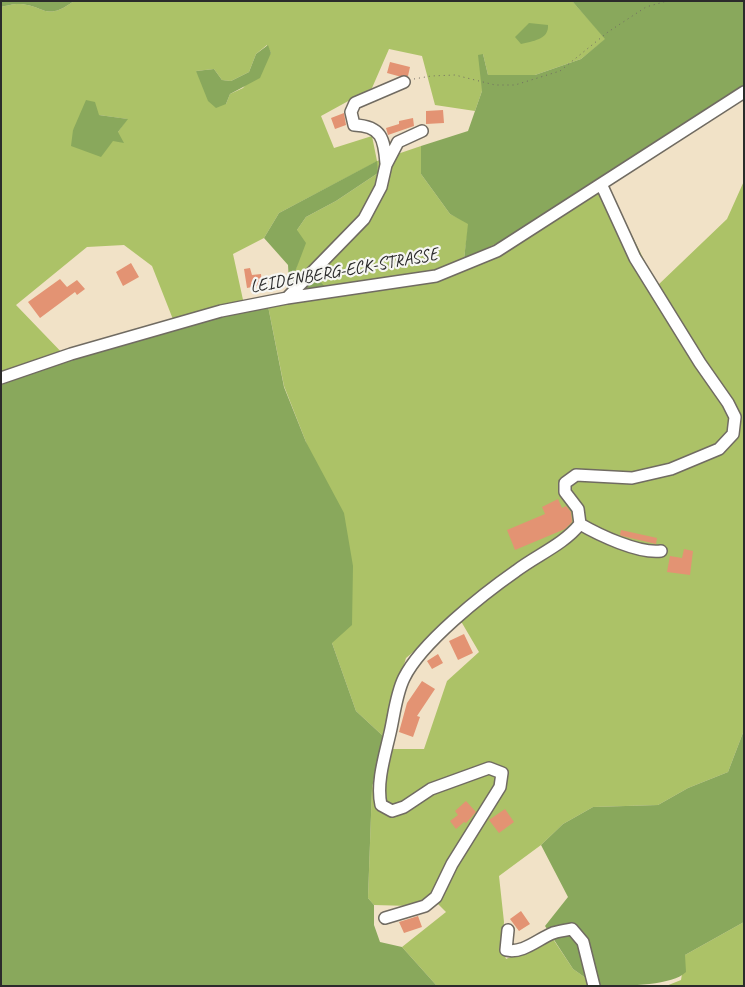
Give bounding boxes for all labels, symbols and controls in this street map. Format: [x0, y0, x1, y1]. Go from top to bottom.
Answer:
street label: LEIDENBERG-ECK-STRASSE [248, 244, 440, 298]

